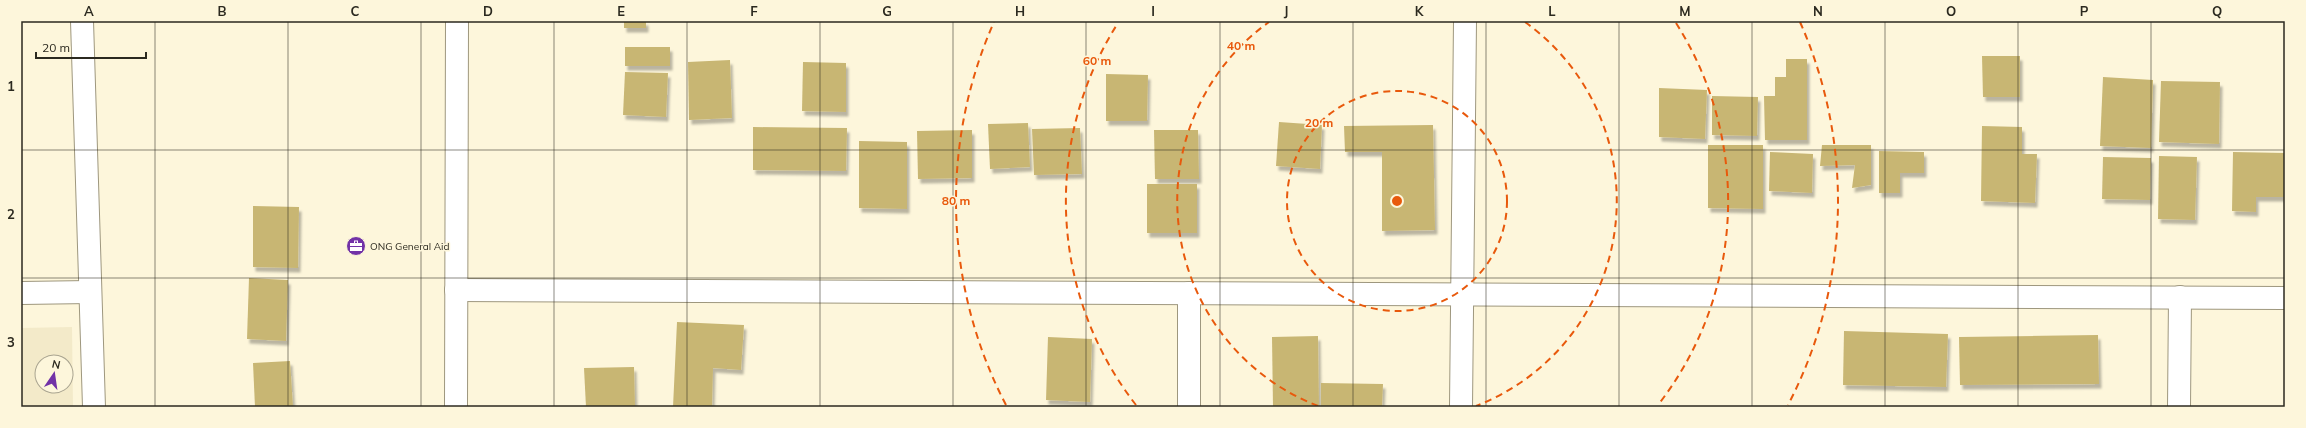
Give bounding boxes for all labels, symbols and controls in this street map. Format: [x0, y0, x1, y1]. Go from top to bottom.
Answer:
text: A [84, 3, 94, 19]
text: B [218, 3, 227, 19]
text: C [351, 3, 360, 19]
text: D [483, 3, 493, 19]
text: E [617, 3, 625, 19]
text: F [750, 3, 758, 19]
text: G [882, 3, 892, 19]
text: H [1015, 3, 1025, 19]
text: I [1151, 3, 1155, 19]
text: J [1284, 3, 1288, 19]
text: K [1415, 3, 1425, 19]
text: L [1548, 3, 1556, 19]
text: M [1679, 3, 1691, 19]
text: N [1813, 3, 1823, 19]
text: O [1946, 3, 1956, 19]
text: P [2080, 3, 2089, 19]
text: Q [2212, 3, 2222, 19]
scale bar [36, 34, 146, 60]
text: 40 m [1227, 38, 1255, 53]
text: 20 m [42, 40, 70, 55]
text: 60 m [1083, 53, 1111, 68]
text: 1 [7, 78, 15, 94]
text: 20 m [1305, 115, 1333, 130]
text: 80 m [942, 193, 970, 208]
centre of rings [1390, 194, 1404, 208]
text: 2 [7, 206, 15, 222]
office icon: ONG General Aid [345, 235, 367, 257]
place label: ONG General Aid [370, 240, 449, 253]
text: 3 [7, 334, 15, 350]
north arrow [34, 354, 74, 394]
text: N [51, 357, 62, 372]

